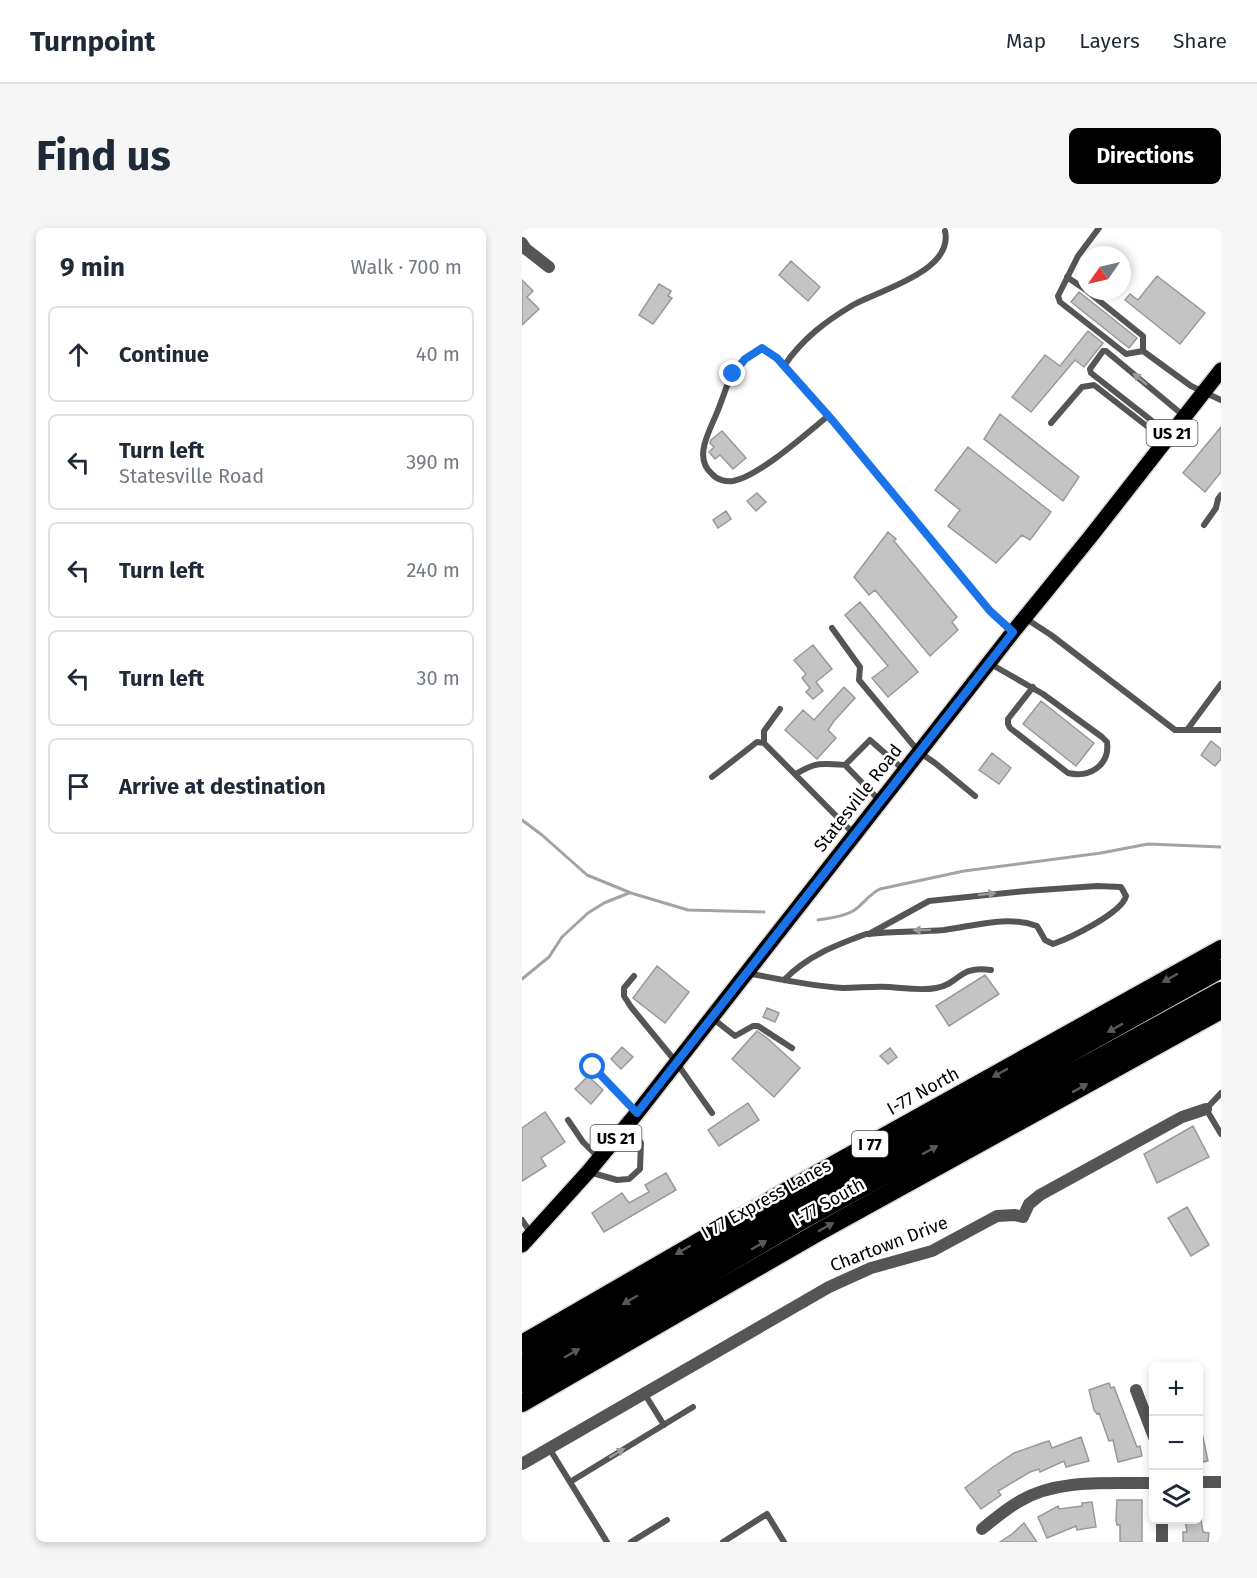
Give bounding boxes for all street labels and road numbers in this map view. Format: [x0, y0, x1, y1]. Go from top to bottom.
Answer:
road number: US 21 [1146, 420, 1198, 446]
street label: Statesville Road [809, 740, 907, 856]
street label: I-77 North [883, 1062, 963, 1120]
road number: US 21 [590, 1125, 641, 1151]
road number: I 77 [852, 1131, 888, 1157]
street label: I 77 Express Lanes [697, 1154, 835, 1244]
street label: I-77 South [788, 1173, 868, 1231]
street label: Chartown Drive [827, 1211, 951, 1277]

